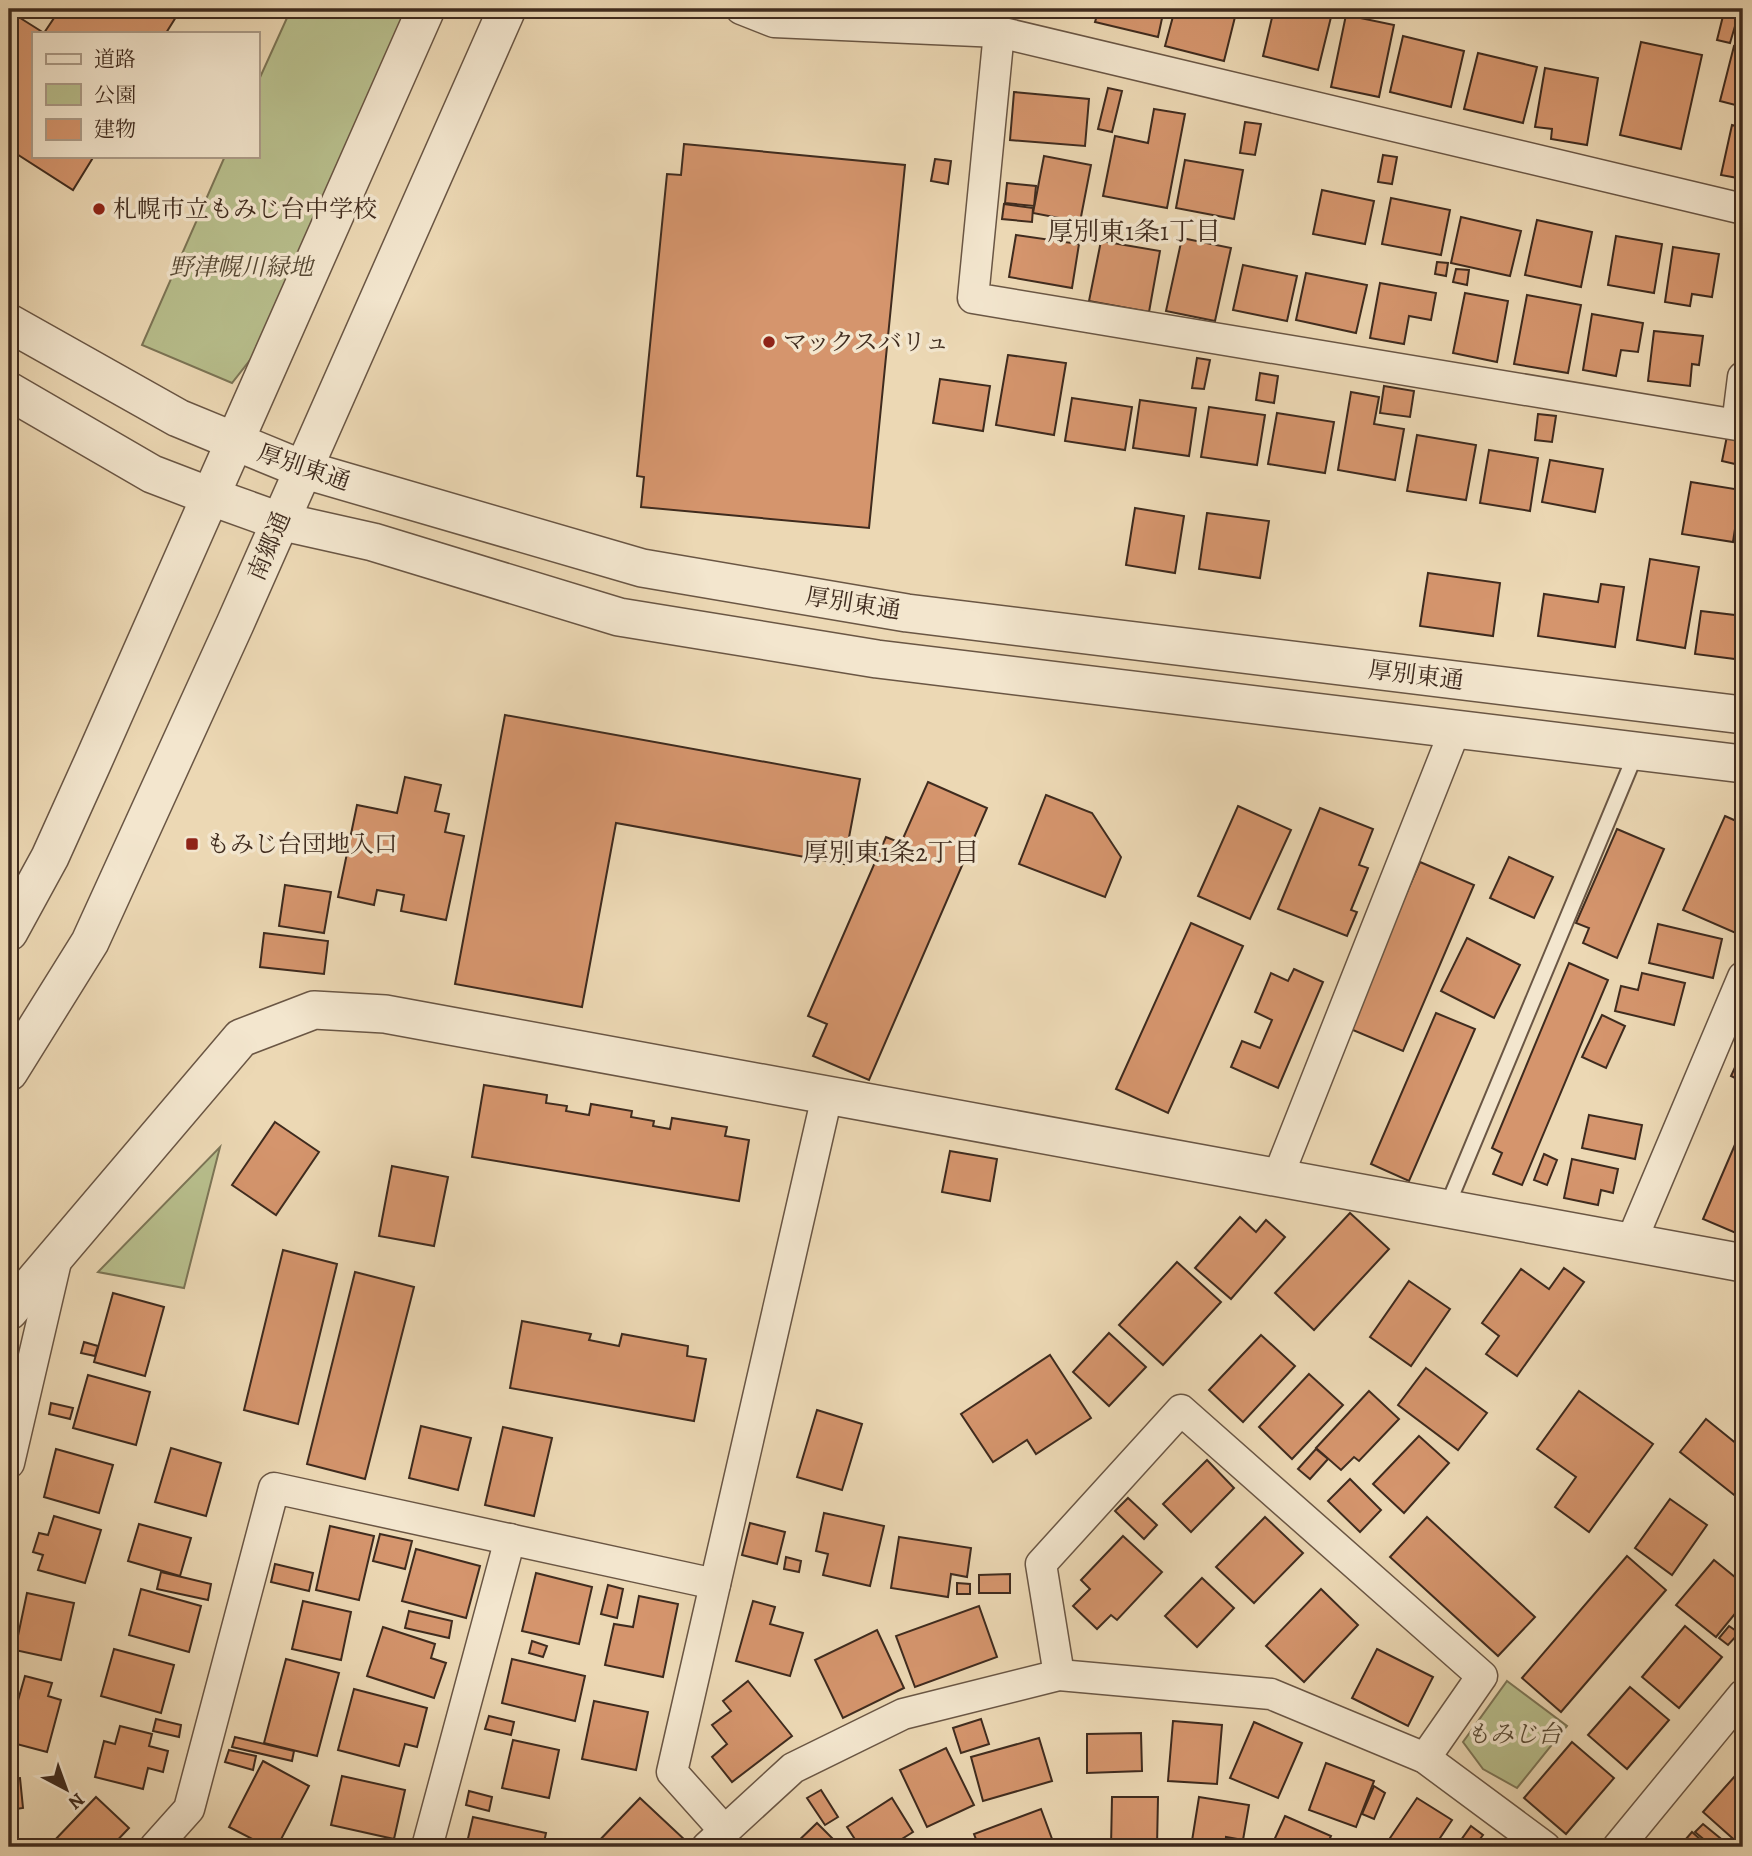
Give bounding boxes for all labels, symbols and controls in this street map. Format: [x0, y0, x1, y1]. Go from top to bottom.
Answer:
legend [32, 32, 259, 158]
text: 道路 [94, 45, 136, 73]
text: 公園 [94, 81, 136, 109]
text: 建物 [94, 115, 136, 143]
place label: 札幌市立もみじ台中学校 [113, 193, 377, 225]
marker: 札幌市立もみじ台中学校 [91, 201, 107, 217]
district label: 厚別東1条1丁目 [1047, 214, 1221, 249]
park label: 野津幌川緑地 [169, 251, 316, 283]
place label: マックスバリュ [783, 326, 949, 358]
marker: マックスバリュ [761, 334, 777, 350]
street label: 厚別東通 [253, 436, 355, 498]
street label: 南郷通 [240, 507, 298, 585]
street label: 厚別東通 [803, 580, 903, 626]
street label: 厚別東通 [1366, 653, 1466, 697]
place label: もみじ台団地入口 [206, 828, 398, 860]
district label: 厚別東1条2丁目 [802, 835, 980, 870]
marker: もみじ台団地入口 [184, 836, 200, 852]
park label: もみじ台 [1466, 1718, 1563, 1750]
north arrow [32, 1755, 102, 1825]
text: N [63, 1787, 90, 1816]

